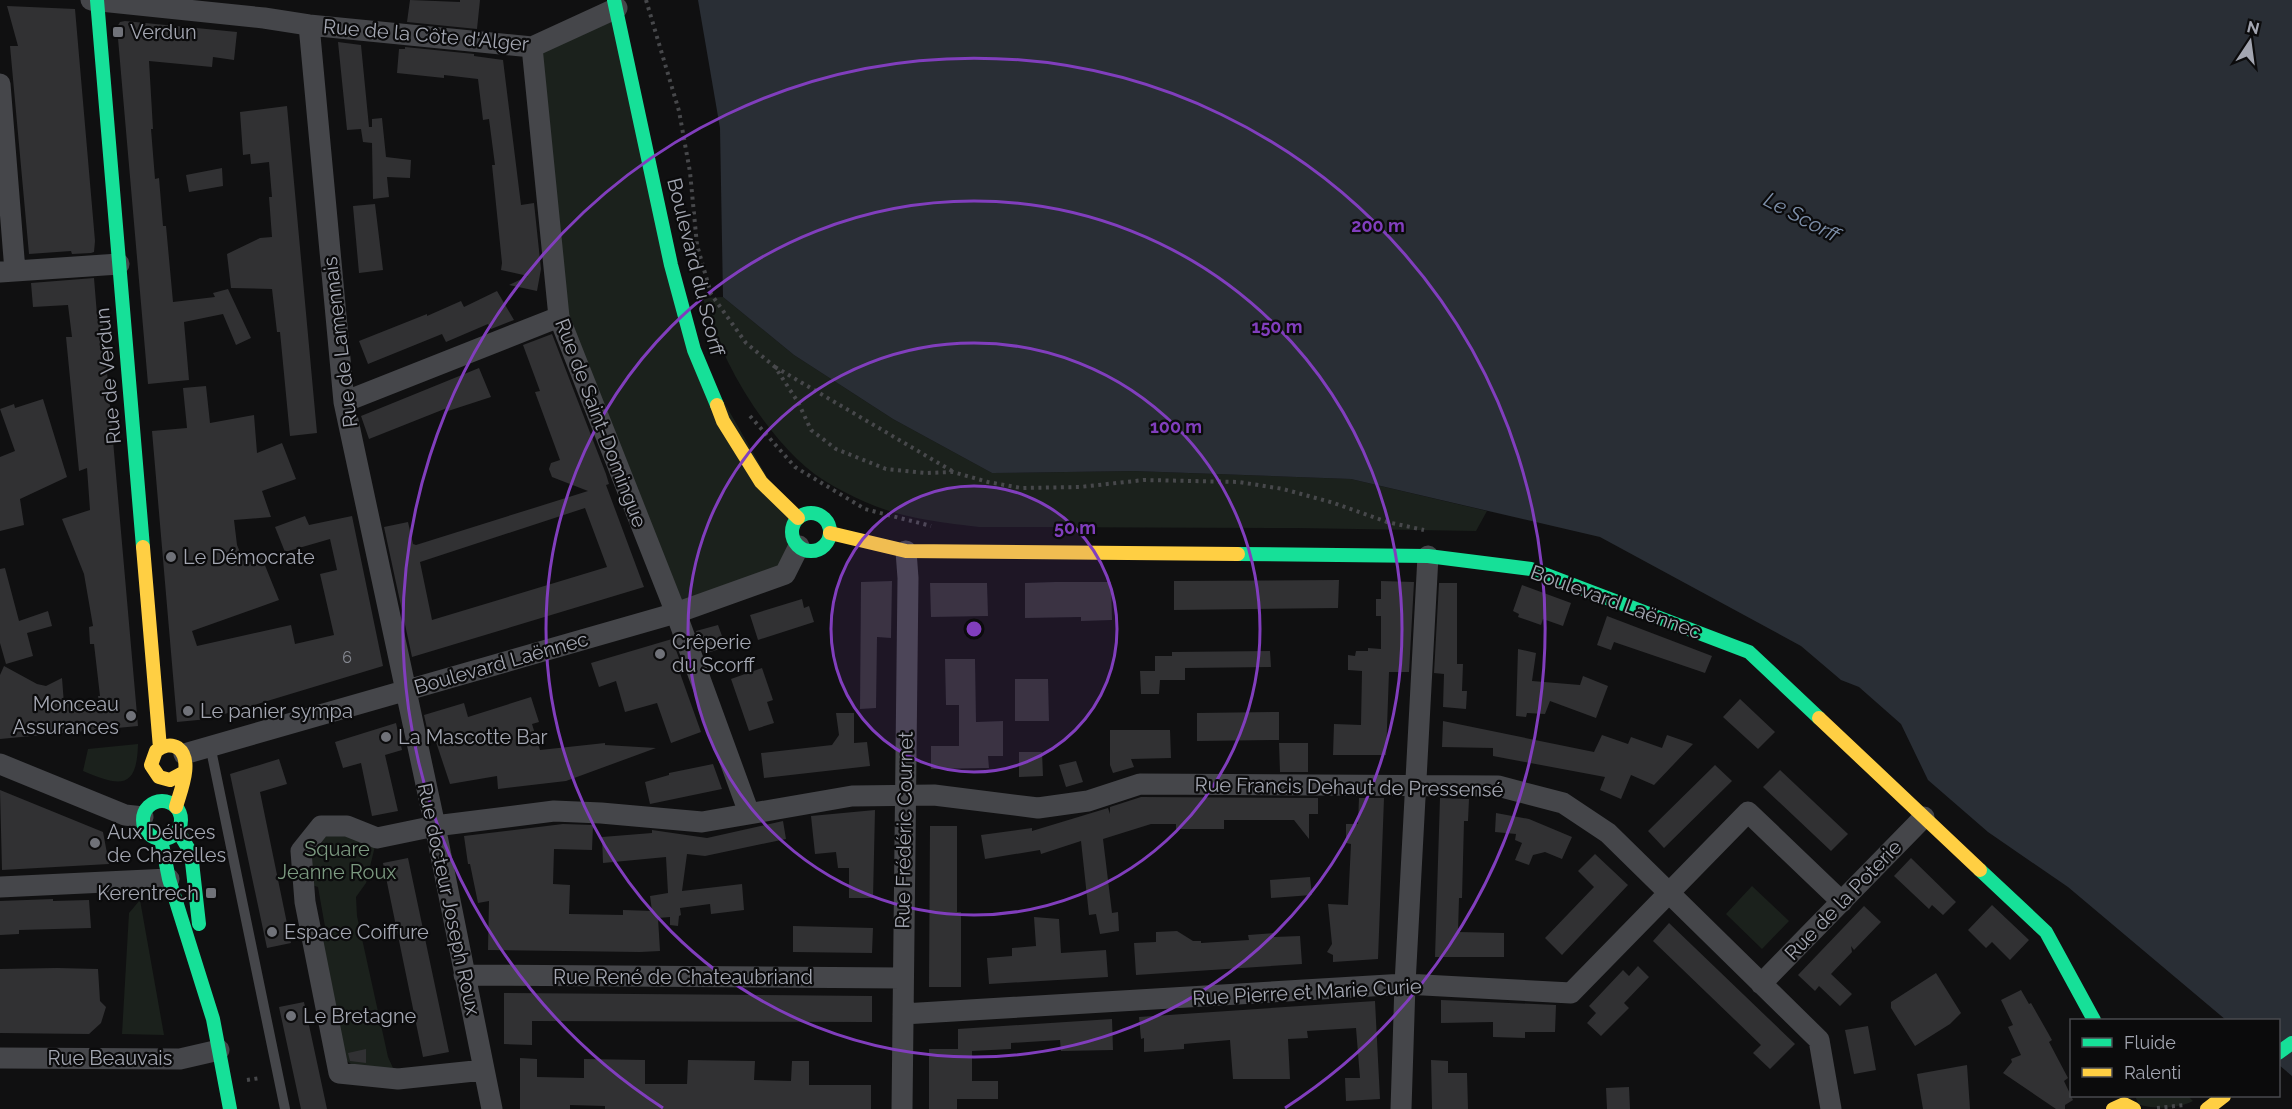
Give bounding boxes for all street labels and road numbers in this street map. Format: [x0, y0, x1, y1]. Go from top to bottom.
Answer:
street label: Rue de la Côte d'Alger [322, 14, 530, 56]
street label: Boulevard du Scorff [662, 176, 730, 359]
street label: Rue de Lamennais [318, 255, 362, 429]
street label: Rue de Verdun [90, 307, 126, 445]
street label: Rue de Saint-Domingue [550, 315, 652, 531]
street label: Boulevard Laënnec [1527, 560, 1705, 644]
street label: Boulevard Laënnec [411, 627, 591, 699]
street label: Rue Frédéric Cournet [890, 731, 918, 929]
street label: Rue Francis Dehaut de Pressensé [1194, 772, 1504, 802]
street label: Rue docteur Joseph Roux [413, 781, 485, 1017]
street label: Rue de la Poterie [1780, 835, 1907, 965]
street label: Rue René de Chateaubriand [553, 965, 813, 989]
street label: Rue Pierre et Marie Curie [1192, 974, 1422, 1010]
street label: Rue Beauvais [48, 1046, 172, 1070]

